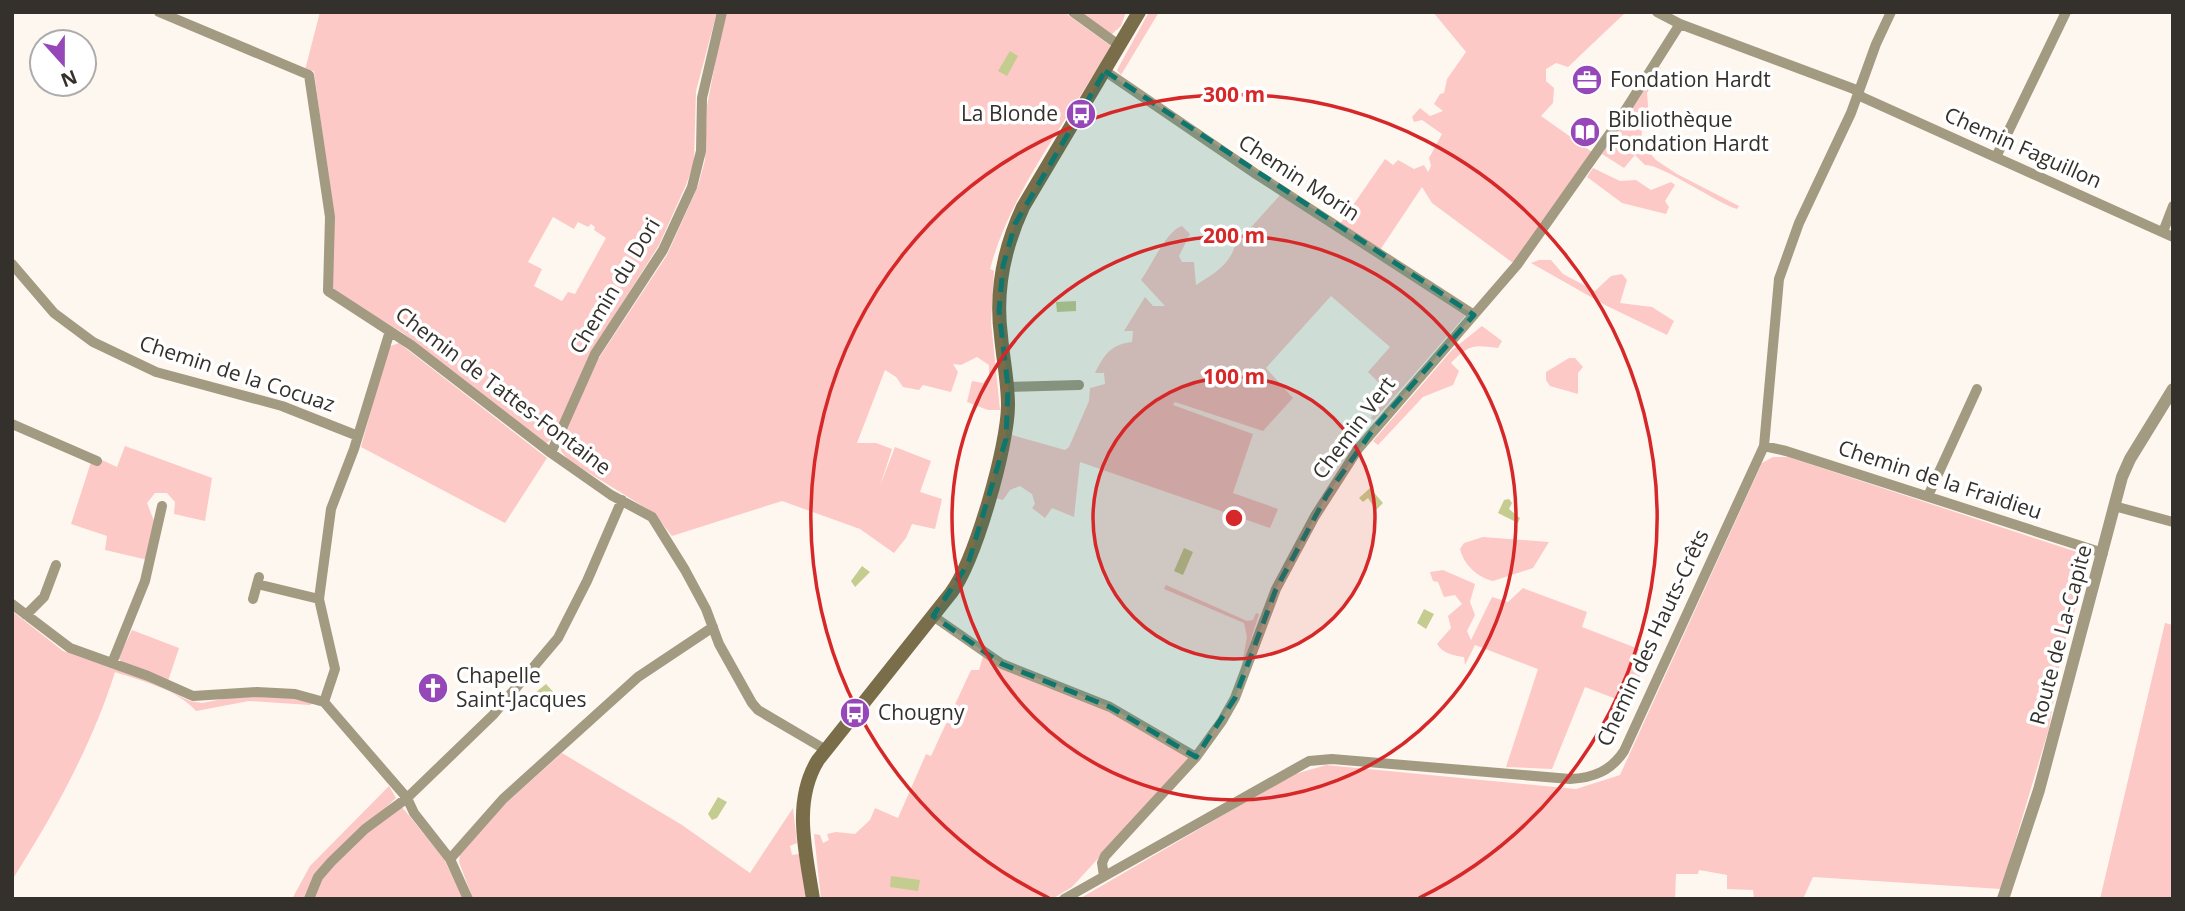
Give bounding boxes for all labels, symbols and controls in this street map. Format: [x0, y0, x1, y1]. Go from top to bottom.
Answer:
north arrow [28, 28, 98, 98]
office icon: Fondation Hardt [1570, 63, 1604, 97]
text: N [57, 64, 81, 94]
place label: Fondation Hardt [1610, 65, 1771, 93]
text: 300 m [1203, 80, 1265, 108]
bus stop icon: La Blonde [1064, 97, 1098, 131]
place label: La Blonde [961, 99, 1058, 127]
street label: Chemin Faguillon [1940, 100, 2106, 194]
place label: Bibliothèque Fondation Hardt [1608, 105, 1769, 157]
library icon: Bibliothèque Fondation Hardt [1568, 115, 1602, 149]
street label: Chemin Morin [1234, 127, 1366, 227]
street label: Chemin du Dori [563, 212, 666, 359]
text: 200 m [1203, 221, 1265, 249]
street label: Chemin de Tattes-Fontaine [390, 300, 617, 481]
street label: Chemin de la Cocuaz [136, 328, 339, 418]
text: 100 m [1203, 362, 1265, 390]
street label: Chemin Vert [1306, 371, 1401, 484]
street label: Chemin de la Fraidieu [1835, 433, 2046, 525]
centre of rings [1222, 506, 1246, 530]
street label: Chemin des Hauts-Crêts [1589, 525, 1715, 751]
street label: Route de La-Capite [2023, 542, 2097, 728]
place label: Chapelle Saint-Jacques [456, 661, 587, 713]
church icon: Chapelle Saint-Jacques [416, 671, 450, 705]
bus stop icon: Chougny [838, 696, 872, 730]
place label: Chougny [878, 698, 965, 726]

